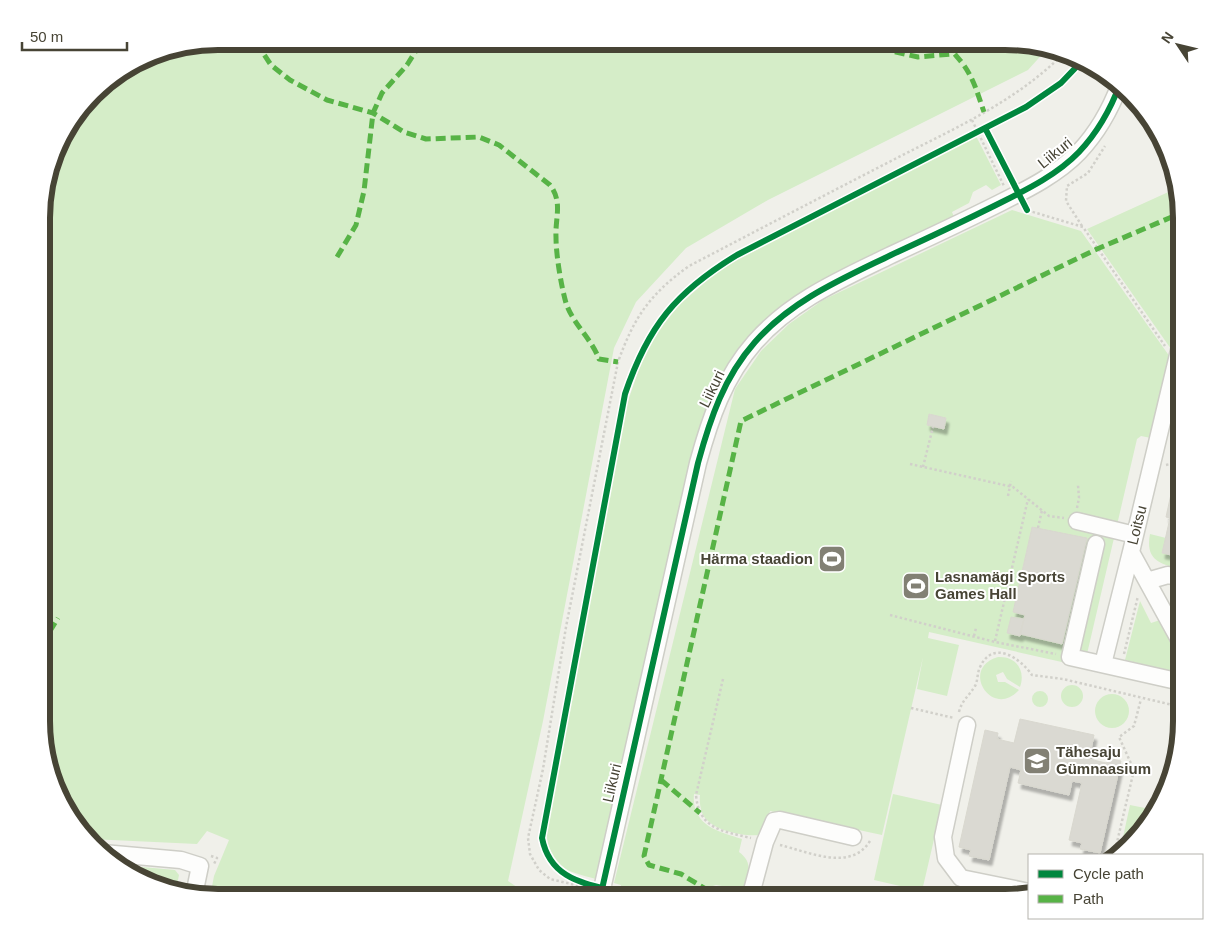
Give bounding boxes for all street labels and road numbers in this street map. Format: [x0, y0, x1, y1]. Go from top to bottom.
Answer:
street label: Liikuri [1034, 134, 1075, 172]
street label: Liikuri [695, 367, 728, 410]
street label: Loitsu [1123, 503, 1150, 546]
street label: Liikuri [599, 762, 624, 804]

